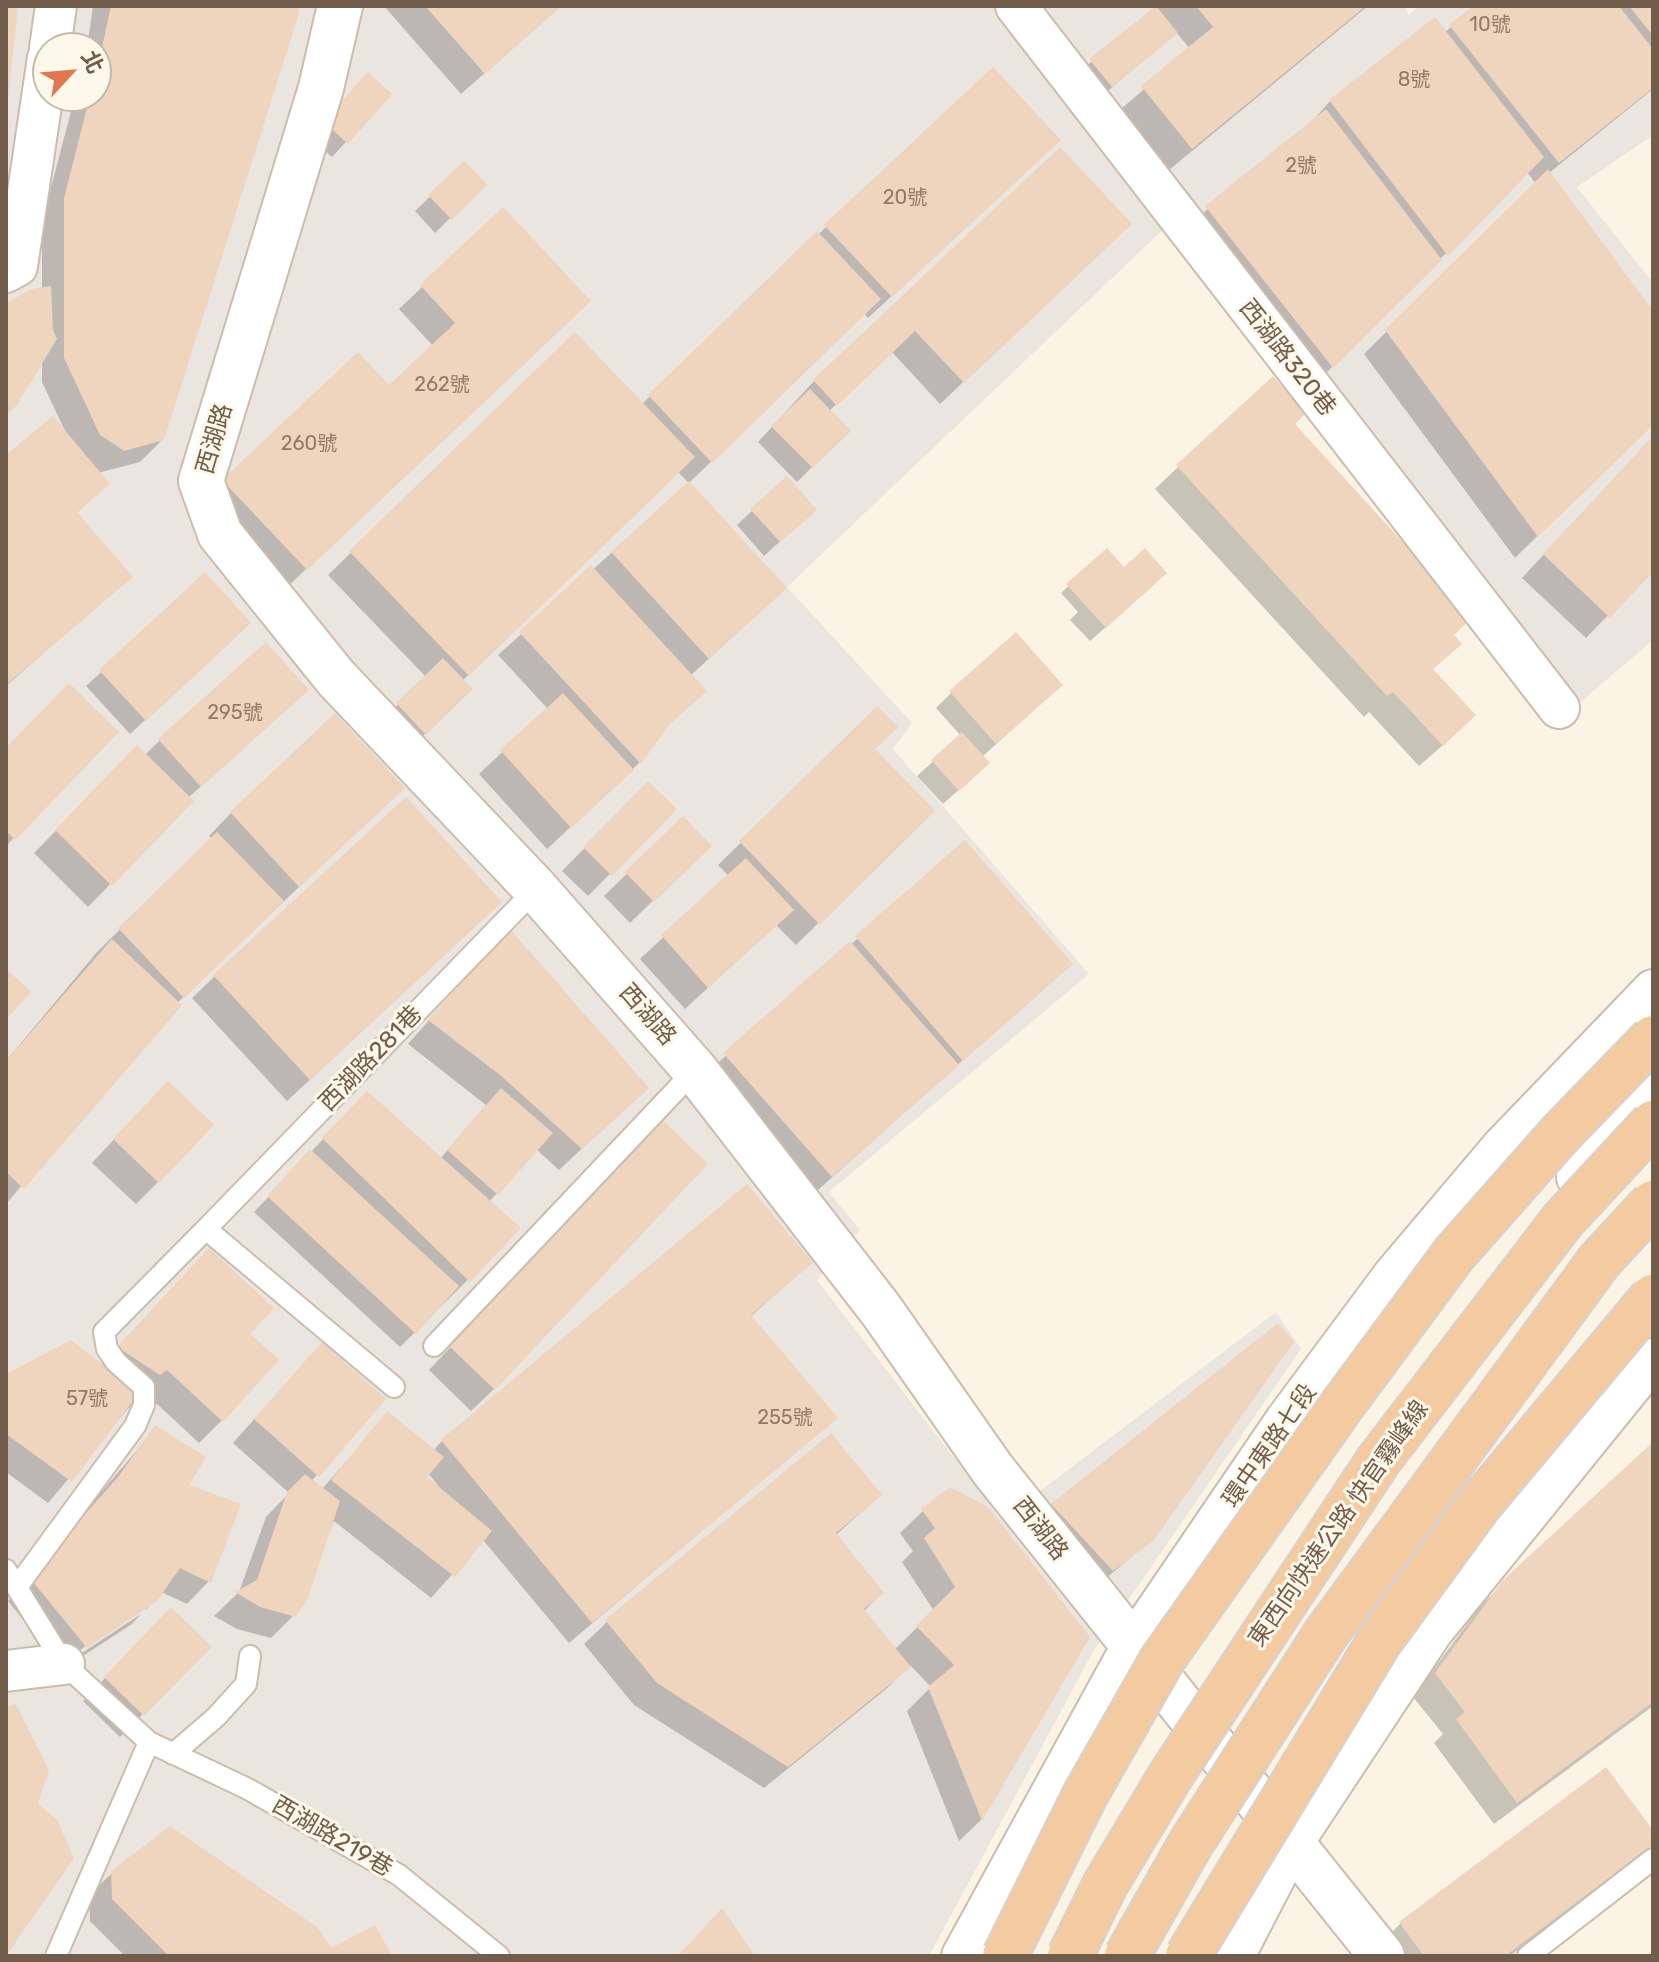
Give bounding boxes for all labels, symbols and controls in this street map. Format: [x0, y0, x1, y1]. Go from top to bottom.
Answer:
house number: 10號 [1469, 13, 1511, 37]
north arrow [32, 32, 112, 112]
text: 北 [75, 46, 109, 78]
house number: 8號 [1398, 68, 1430, 92]
house number: 2號 [1285, 154, 1317, 178]
house number: 20號 [883, 186, 927, 210]
street label: 西湖路320巷 [1233, 294, 1341, 422]
house number: 262號 [414, 373, 470, 397]
street label: 西湖路 [191, 400, 239, 478]
house number: 260號 [281, 432, 337, 456]
house number: 295號 [207, 701, 263, 725]
street label: 西湖路 [613, 978, 681, 1052]
street label: 西湖路281巷 [314, 1000, 428, 1118]
street label: 環中東路七段 [1217, 1379, 1323, 1513]
house number: 57號 [66, 1387, 108, 1411]
street label: 東西向快速公路 快官霧峰線 [1243, 1395, 1435, 1653]
house number: 255號 [757, 1406, 813, 1430]
street label: 西湖路 [1006, 1492, 1074, 1566]
street label: 西湖路219巷 [267, 1791, 397, 1883]

